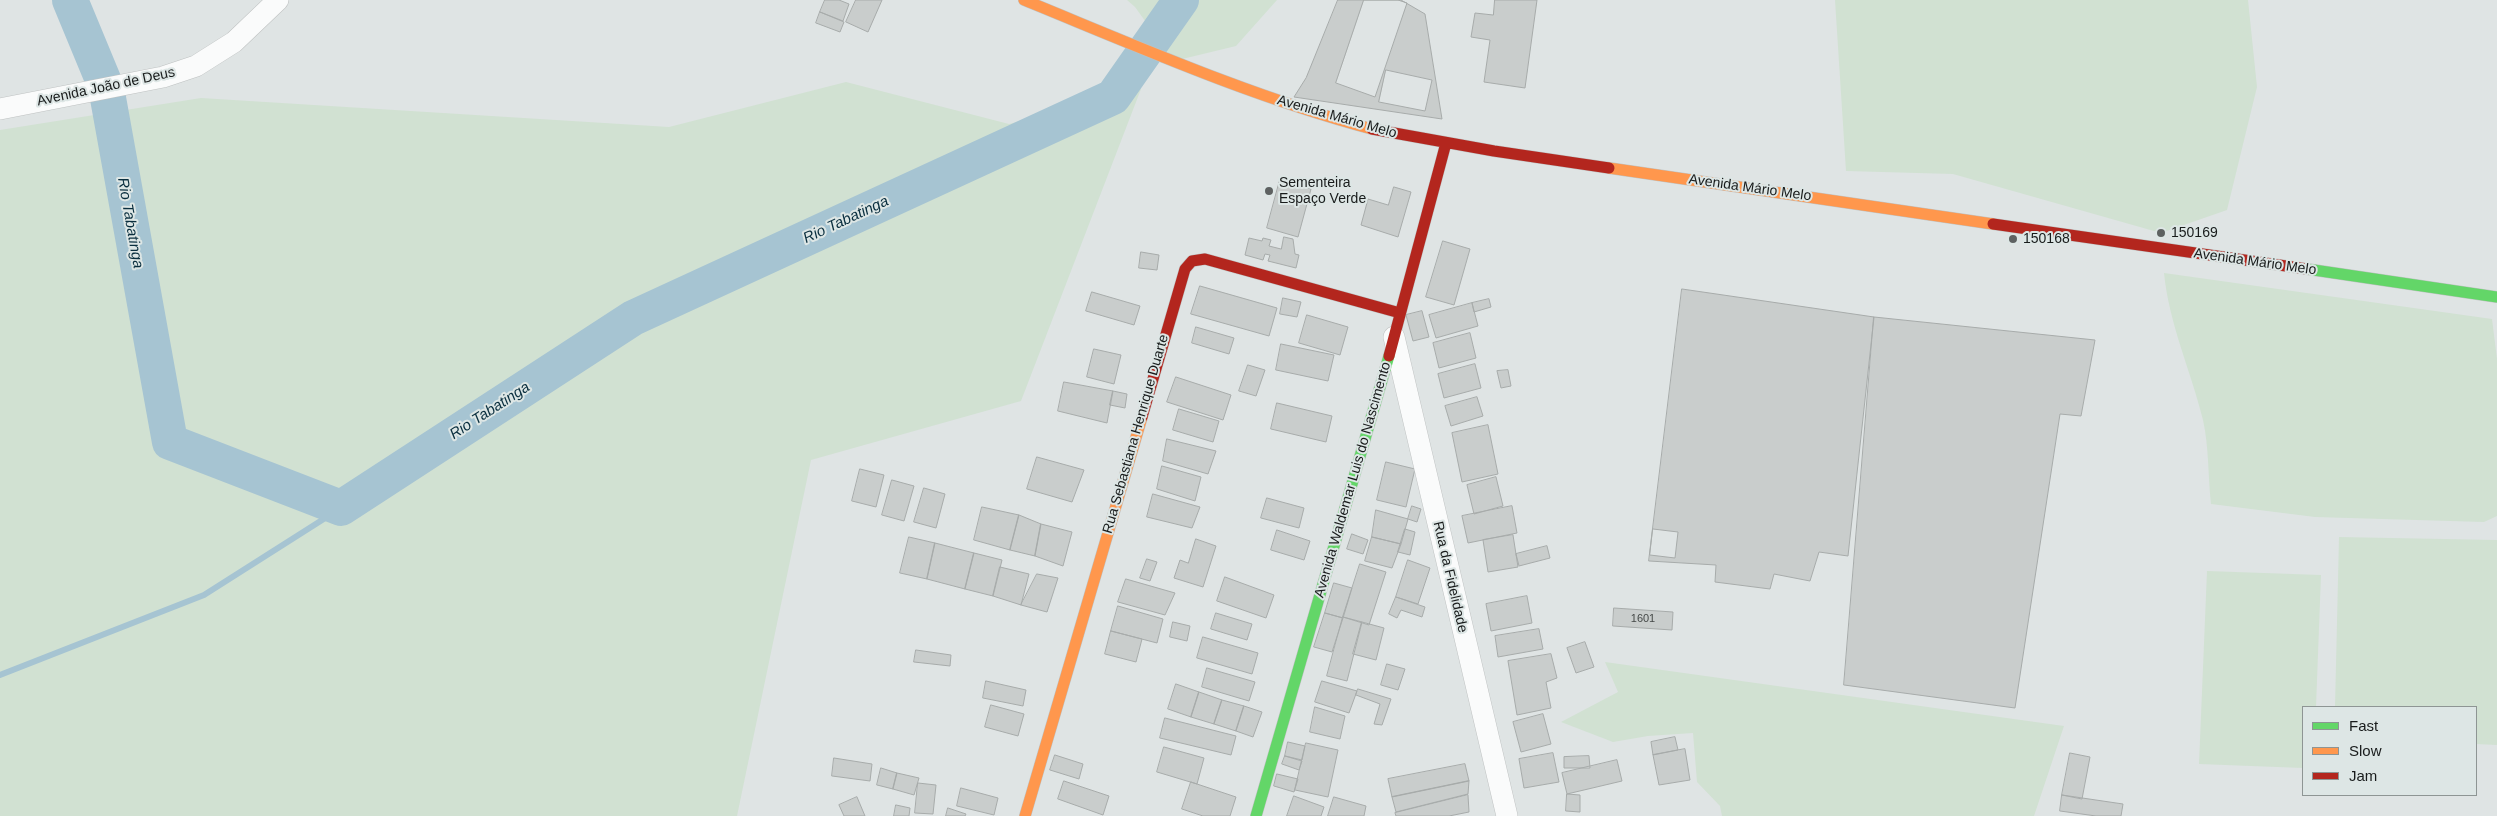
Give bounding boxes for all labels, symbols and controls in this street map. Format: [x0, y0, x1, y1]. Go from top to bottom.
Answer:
street label: Avenida João de Deus [35, 64, 177, 110]
street label: Avenida Mário Melo [1275, 92, 1399, 142]
street label: Avenida Mário Melo [1688, 171, 1812, 205]
place label: Sementeira Espaço Verde [1279, 175, 1366, 208]
water label: Rio Tabatinga [113, 176, 147, 270]
marker: Sementeira Espaço Verde [1263, 185, 1275, 197]
water label: Rio Tabatinga [800, 192, 892, 248]
place label: 150169 [2171, 225, 2218, 241]
marker: 150169 [2155, 227, 2167, 239]
place label: 150168 [2023, 231, 2070, 247]
marker: 150168 [2007, 233, 2019, 245]
street label: Avenida Mário Melo [2193, 245, 2317, 279]
street label: Rua Sebastiana Henrique Duarte [1100, 333, 1172, 535]
street label: Avenida Waldemar Luis do Nascimento [1311, 360, 1395, 600]
water label: Rio Tabatinga [447, 378, 533, 444]
street label: Rua da Fidelidade [1429, 520, 1471, 634]
house number: 1601 [1631, 612, 1655, 626]
legend [2302, 706, 2477, 796]
text: Fast [2349, 717, 2378, 734]
text: Slow [2349, 742, 2382, 759]
text: Jam [2349, 767, 2377, 784]

